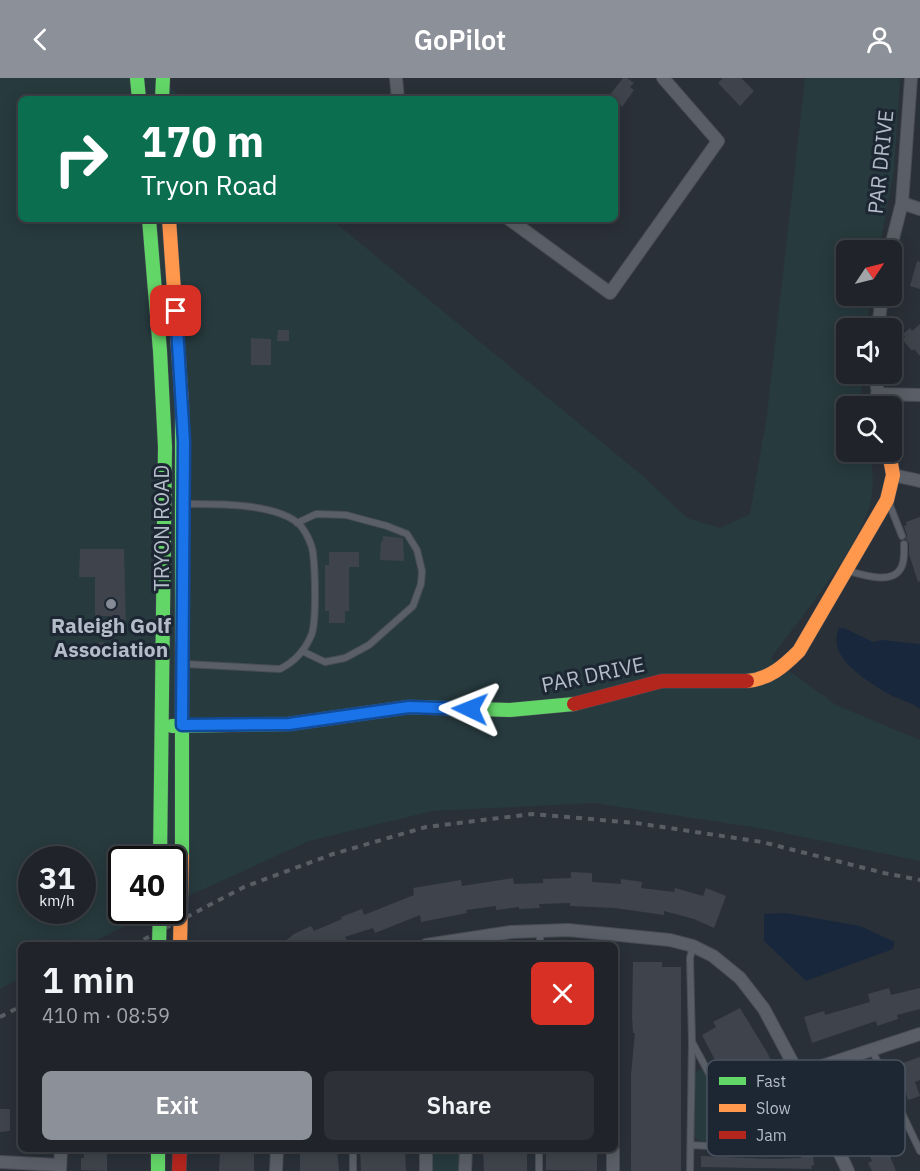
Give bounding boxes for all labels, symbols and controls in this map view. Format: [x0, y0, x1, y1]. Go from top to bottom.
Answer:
text: GoPilot [414, 22, 506, 57]
icon: back [24, 23, 57, 56]
icon: person [863, 23, 896, 56]
street label: PAR DRIVE [861, 108, 899, 215]
text: 170 m [141, 114, 264, 169]
icon: right [42, 120, 120, 198]
text: Tryon Road [141, 167, 278, 202]
north arrow [836, 240, 902, 306]
map controls [836, 240, 902, 462]
pin [150, 285, 201, 336]
icon: arrive [159, 294, 192, 327]
button: sound [836, 318, 902, 384]
button: search [836, 396, 902, 462]
street label: TRYON ROAD [147, 465, 175, 591]
marker: Raleigh Golf Association [104, 597, 118, 611]
place label: Raleigh Golf Association [51, 611, 171, 663]
street label: PAR DRIVE [539, 649, 647, 699]
position arrow [438, 677, 502, 741]
speed limit sign: 40 [108, 846, 186, 924]
text: 31 [39, 858, 75, 897]
text: km/h [39, 891, 75, 910]
text: 1 min [42, 956, 135, 1003]
button: close [531, 962, 594, 1025]
text: 410 m · 08:59 [42, 1002, 170, 1029]
legend [707, 1060, 905, 1156]
button: Exit [42, 1071, 312, 1140]
button: Share [324, 1071, 594, 1140]
text: Fast [756, 1071, 786, 1091]
text: Slow [756, 1098, 791, 1118]
text: Jam [756, 1125, 787, 1145]

